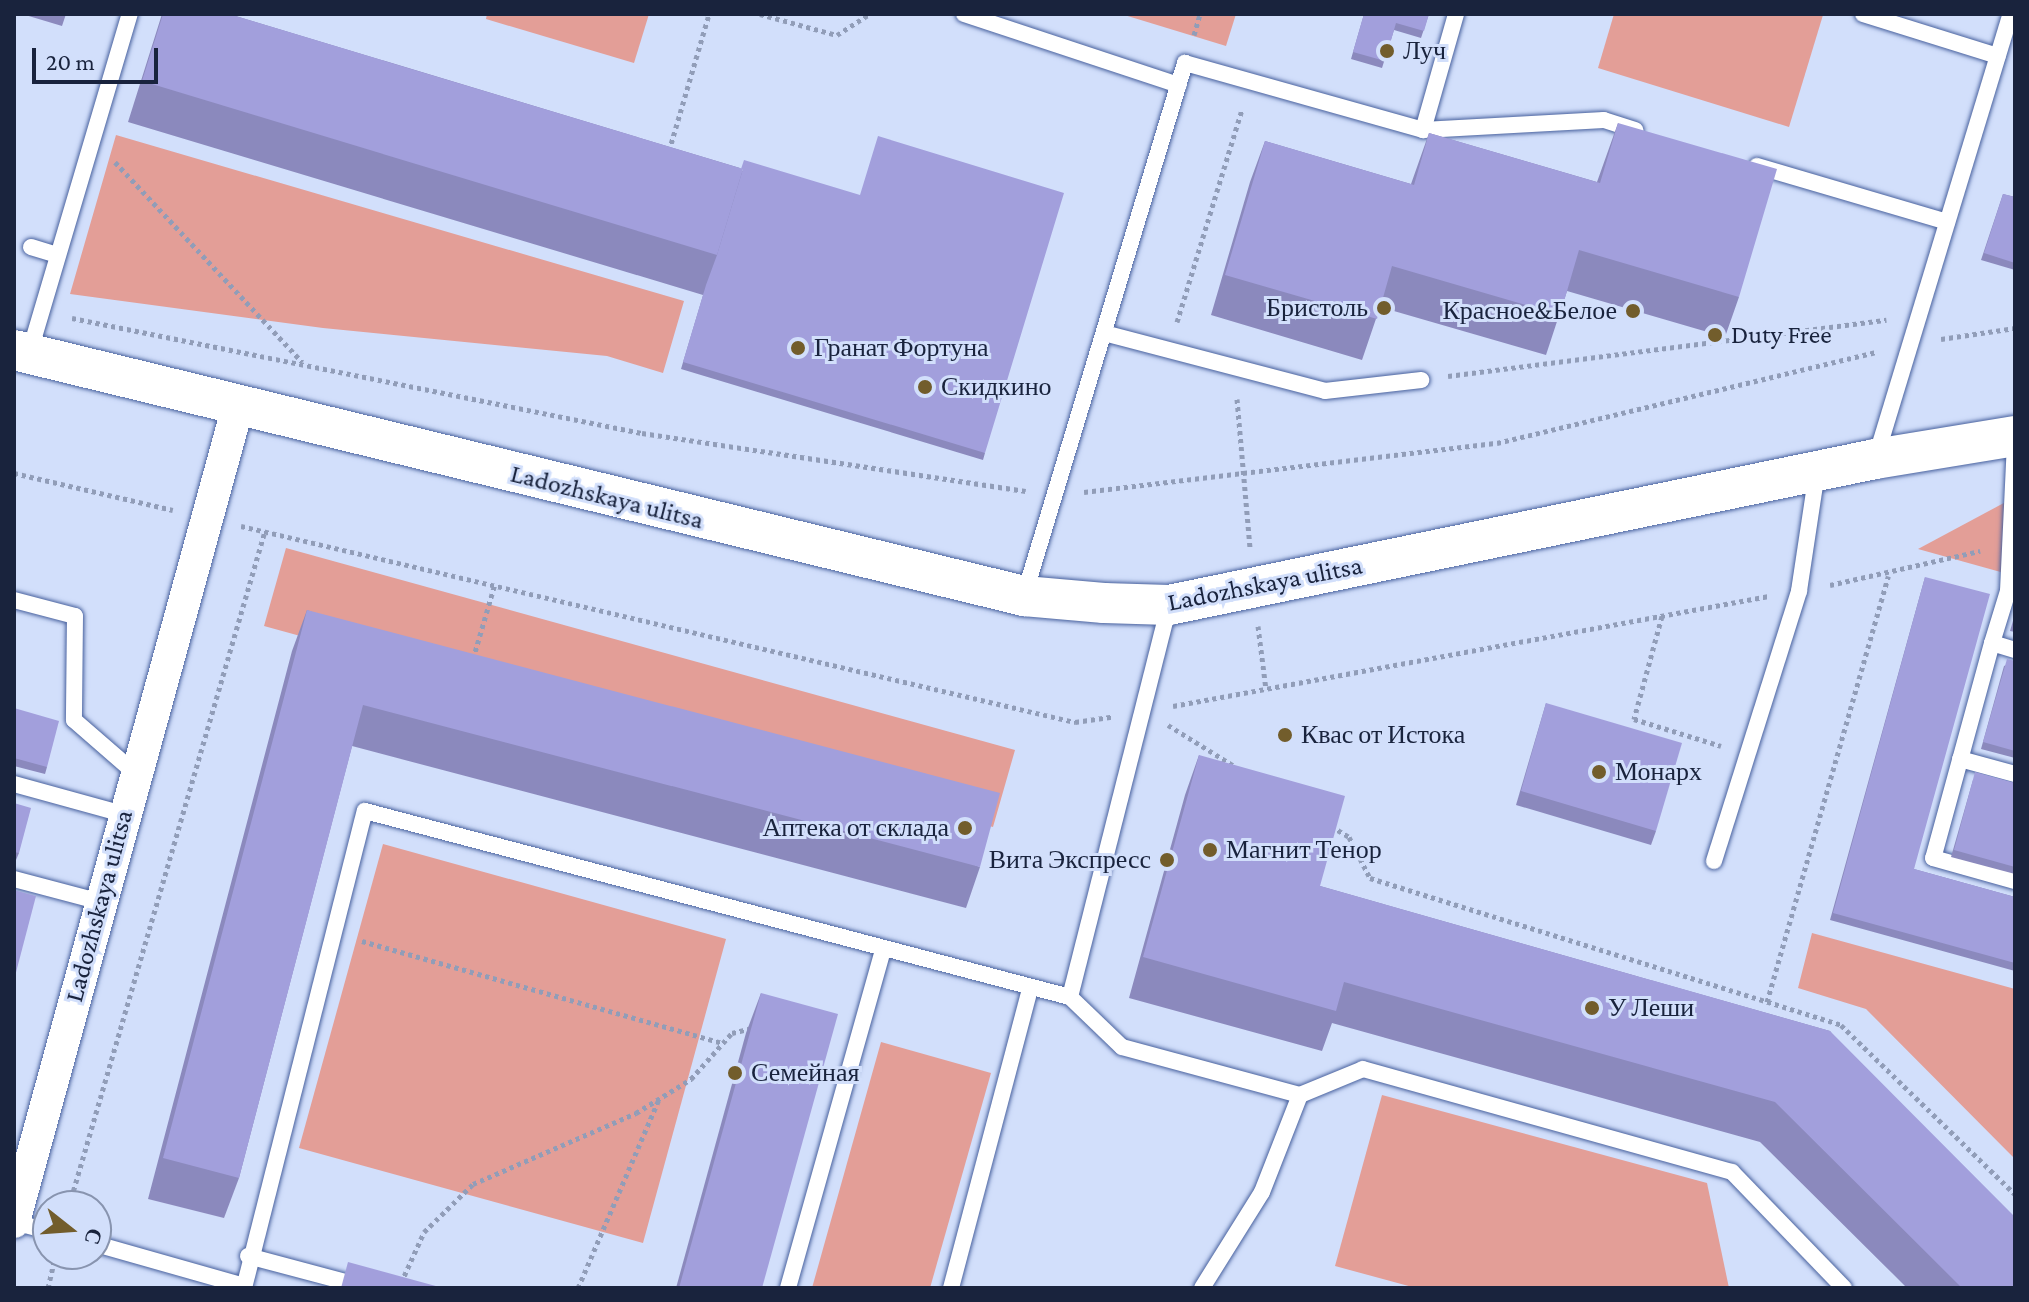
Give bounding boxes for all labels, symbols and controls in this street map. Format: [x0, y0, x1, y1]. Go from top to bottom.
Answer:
scale bar [36, 32, 162, 82]
place label: Луч [1403, 35, 1446, 67]
marker: Луч [1378, 42, 1396, 60]
text: 20 m [46, 48, 95, 75]
place label: Бристоль [1266, 292, 1368, 324]
place label: Красное&Белое [1442, 295, 1617, 327]
marker: Бристоль [1375, 299, 1393, 317]
marker: Красное&Белое [1624, 302, 1642, 320]
place label: Duty Free [1731, 319, 1832, 351]
marker: Duty Free [1706, 326, 1724, 344]
place label: Гранат Фортуна [814, 332, 989, 364]
marker: Гранат Фортуна [789, 339, 807, 357]
place label: Скидкино [941, 371, 1052, 403]
marker: Скидкино [916, 378, 934, 396]
street label: Ladozhskaya ulitsa [507, 458, 707, 536]
street label: Ladozhskaya ulitsa [1165, 550, 1365, 618]
place label: Квас от Истока [1301, 719, 1465, 751]
marker: Квас от Истока [1276, 726, 1294, 744]
place label: Монарх [1615, 756, 1702, 788]
marker: Монарх [1590, 763, 1608, 781]
street label: Ladozhskaya ulitsa [58, 806, 140, 1006]
place label: Аптека от склада [762, 812, 949, 844]
marker: Аптека от склада [956, 819, 974, 837]
place label: Магнит Тенор [1226, 834, 1382, 866]
marker: Магнит Тенор [1201, 841, 1219, 859]
place label: Вита Экспресс [989, 844, 1151, 876]
marker: Вита Экспресс [1158, 851, 1176, 869]
place label: У Леши [1608, 992, 1694, 1024]
marker: У Леши [1583, 999, 1601, 1017]
place label: Семейная [751, 1057, 860, 1089]
marker: Семейная [726, 1064, 744, 1082]
north arrow [32, 1190, 112, 1270]
text: С [79, 1225, 108, 1248]

